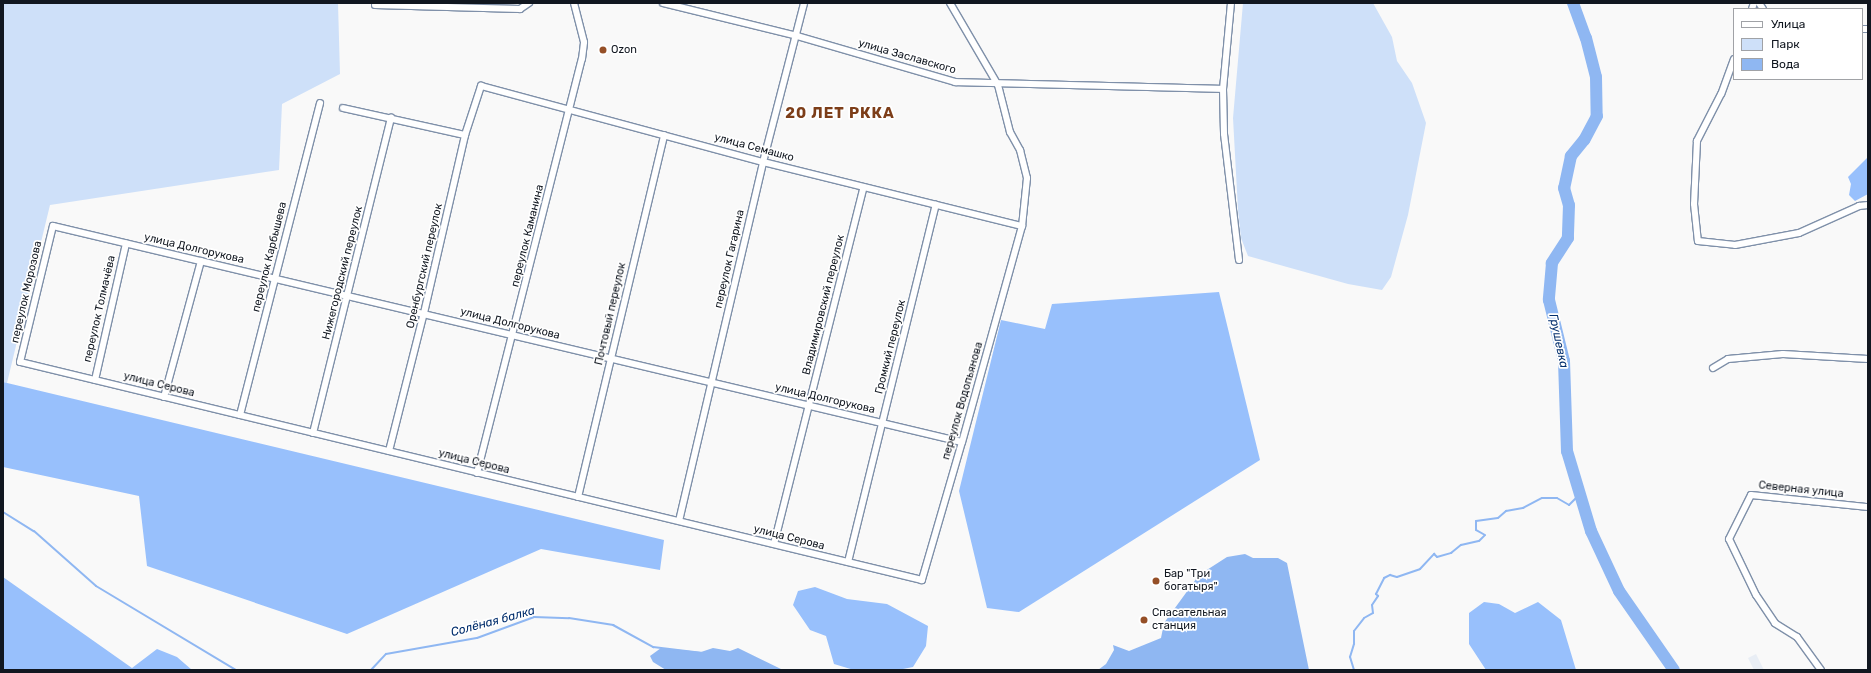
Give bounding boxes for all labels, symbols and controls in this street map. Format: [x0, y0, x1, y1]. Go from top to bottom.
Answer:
legend [1733, 8, 1863, 80]
text: Улица [1771, 17, 1805, 31]
street label: улица Заславского [857, 37, 957, 77]
text: Парк [1771, 37, 1800, 51]
place label: Ozon [611, 43, 637, 57]
marker: Ozon [598, 45, 608, 55]
text: Вода [1771, 57, 1800, 71]
district label: 20 ЛЕТ РККА [785, 105, 895, 123]
street label: улица Семашко [713, 131, 795, 165]
street label: переулок Каманина [509, 183, 547, 289]
street label: переулок Карбышева [250, 201, 290, 313]
street label: Оренбургский переулок [404, 202, 446, 330]
street label: Нижегородский переулок [320, 205, 366, 341]
street label: переулок Гагарина [712, 208, 748, 310]
street label: улица Долгорукова [143, 231, 245, 267]
street label: Владимировский переулок [800, 234, 848, 376]
street label: переулок Морозова [9, 240, 45, 344]
street label: переулок Толмачёва [81, 254, 119, 364]
street label: Почтовый переулок [593, 261, 629, 367]
street label: Громкий переулок [873, 299, 909, 395]
street label: улица Долгорукова [459, 305, 561, 343]
water label: Грушевка [1545, 313, 1571, 369]
street label: переулок Водопьянова [940, 341, 986, 461]
street label: улица Серова [122, 370, 196, 400]
street label: улица Долгорукова [774, 381, 876, 417]
street label: улица Серова [437, 447, 511, 477]
street label: Северная улица [1758, 479, 1844, 501]
street label: улица Серова [752, 523, 826, 553]
place label: Бар "Три богатыря" [1164, 568, 1218, 594]
marker: Бар "Три богатыря" [1151, 576, 1161, 586]
water label: Солёная балка [449, 604, 537, 640]
place label: Спасательная станция [1152, 607, 1226, 633]
marker: Спасательная станция [1139, 615, 1149, 625]

